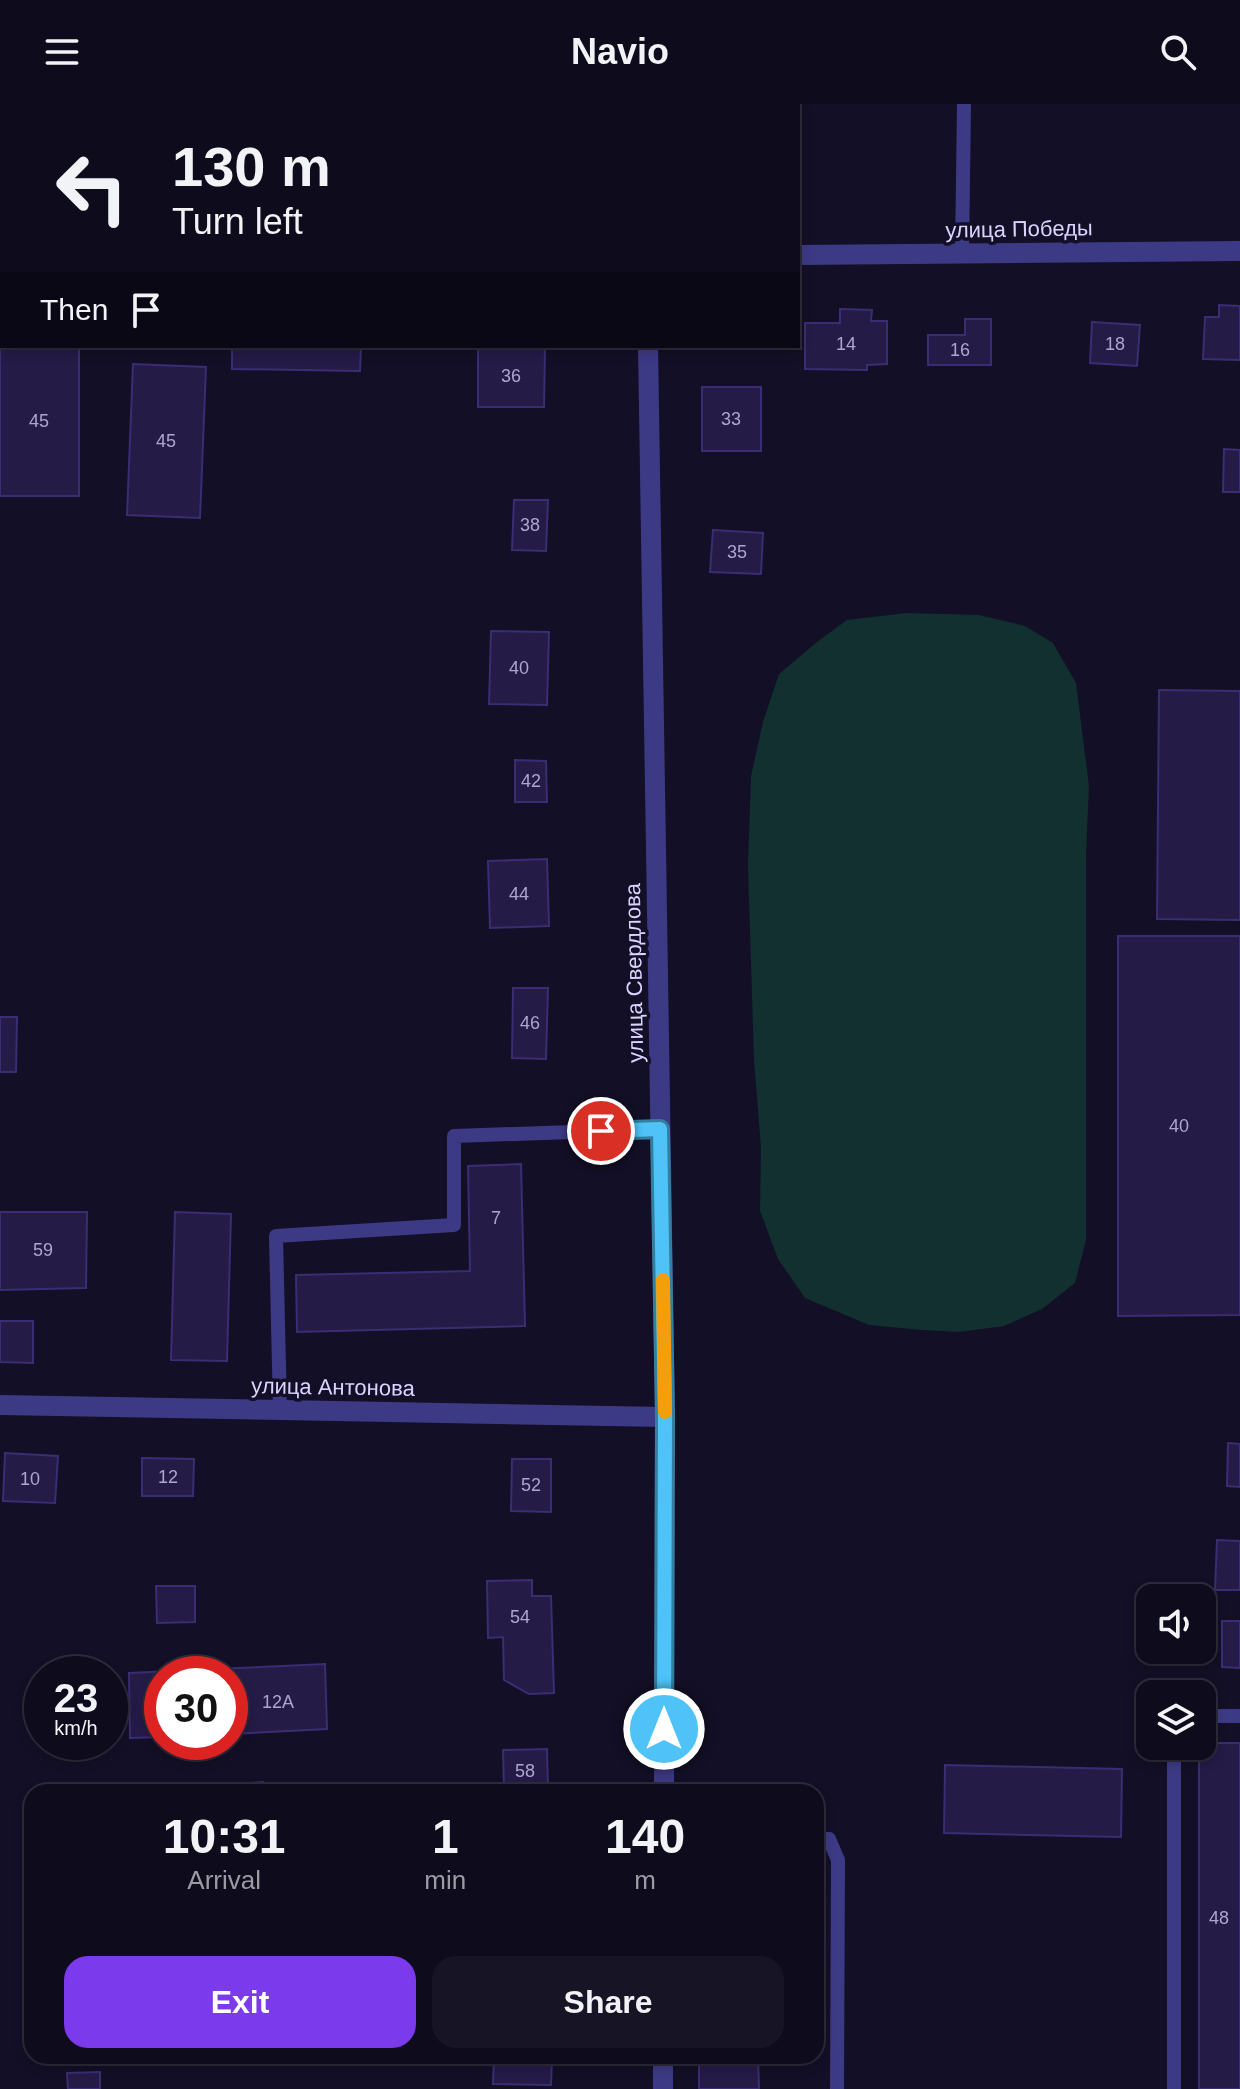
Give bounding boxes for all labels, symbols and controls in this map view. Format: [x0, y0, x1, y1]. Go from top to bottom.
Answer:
icon: menu [40, 30, 84, 74]
icon: search [1156, 30, 1200, 74]
text: Navio [571, 31, 669, 72]
text: 130 m [172, 135, 331, 198]
icon: left [40, 136, 144, 240]
text: Turn left [172, 201, 303, 242]
street label: улица Победы [945, 215, 1093, 243]
icon: arrive [124, 288, 168, 332]
text: Then [40, 293, 108, 326]
house number: 14 [836, 334, 856, 354]
house number: 18 [1105, 334, 1125, 354]
house number: 16 [950, 340, 970, 360]
house number: 36 [501, 366, 521, 386]
house number: 33 [721, 409, 741, 429]
house number: 45 [29, 411, 49, 431]
house number: 45 [156, 431, 176, 451]
house number: 38 [520, 515, 540, 535]
house number: 35 [727, 542, 747, 562]
house number: 40 [509, 658, 529, 678]
house number: 42 [521, 771, 541, 791]
street label: улица Свердлова [620, 882, 648, 1063]
house number: 44 [509, 884, 529, 904]
house number: 46 [520, 1013, 540, 1033]
pin [567, 1097, 635, 1165]
icon: arrive [579, 1109, 623, 1153]
house number: 40 [1169, 1116, 1189, 1136]
house number: 7 [491, 1208, 501, 1228]
house number: 59 [33, 1240, 53, 1260]
street label: улица Антонова [251, 1373, 416, 1401]
house number: 12 [158, 1467, 178, 1487]
house number: 10 [20, 1469, 40, 1489]
house number: 52 [521, 1475, 541, 1495]
map controls [1136, 1584, 1216, 1760]
button: sound [1136, 1584, 1216, 1664]
house number: 54 [510, 1607, 530, 1627]
speed limit sign: 30 [144, 1656, 248, 1760]
text: 23 [54, 1676, 98, 1720]
button: layers [1136, 1680, 1216, 1760]
position arrow [622, 1687, 706, 1771]
house number: 12А [262, 1692, 294, 1712]
text: km/h [54, 1717, 98, 1739]
house number: 58 [515, 1761, 535, 1781]
text: 10:31 [163, 1810, 286, 1863]
text: 1 [432, 1810, 459, 1863]
text: 140 [605, 1810, 685, 1863]
text: Arrival [187, 1865, 261, 1895]
text: min [424, 1865, 466, 1895]
text: m [634, 1865, 656, 1895]
house number: 48 [1209, 1908, 1229, 1928]
button: Exit [64, 1956, 416, 2048]
button: Share [432, 1956, 784, 2048]

